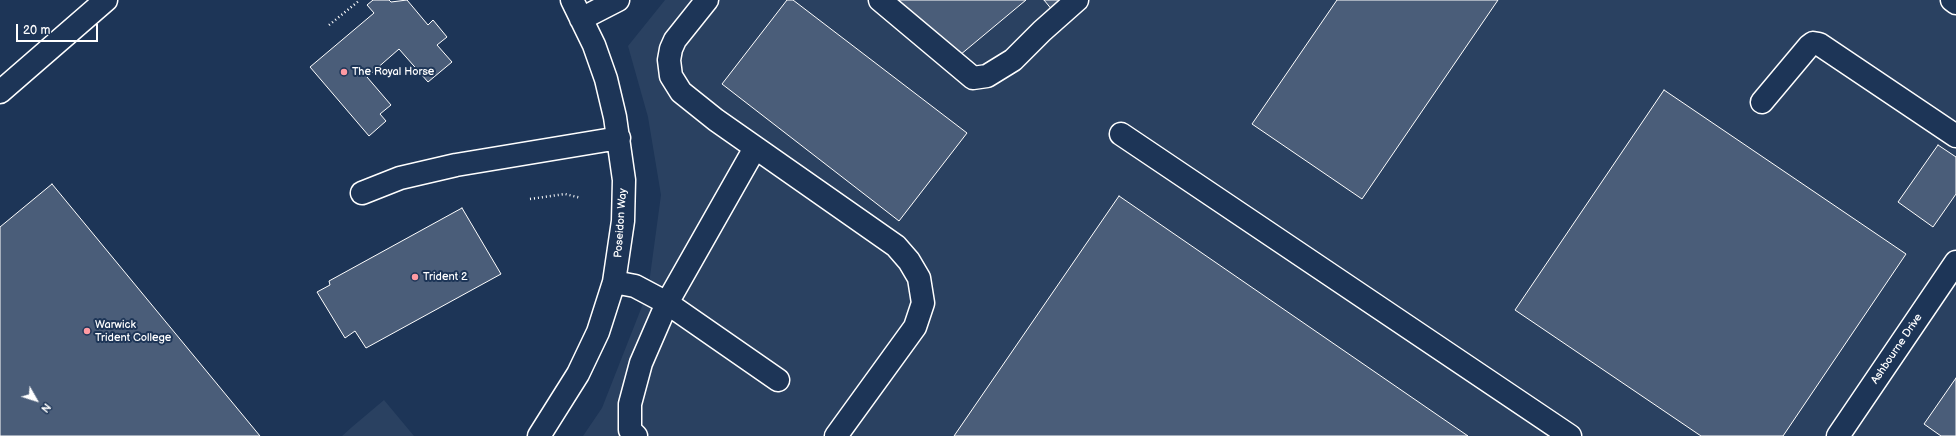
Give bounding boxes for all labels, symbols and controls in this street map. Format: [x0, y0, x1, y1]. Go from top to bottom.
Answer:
scale bar [18, 16, 100, 42]
text: 20 m [23, 23, 50, 38]
place label: The Royal Horse [352, 65, 434, 79]
marker: The Royal Horse [339, 67, 349, 77]
street label: Poseidon Way [612, 188, 630, 258]
place label: Trident 2 [423, 270, 467, 284]
marker: Trident 2 [410, 272, 420, 282]
street label: Ashbourne Drive [1869, 311, 1925, 387]
place label: Warwick Trident College [95, 318, 171, 344]
marker: Warwick Trident College [82, 326, 92, 336]
north arrow [16, 380, 56, 420]
text: N [38, 401, 53, 415]

